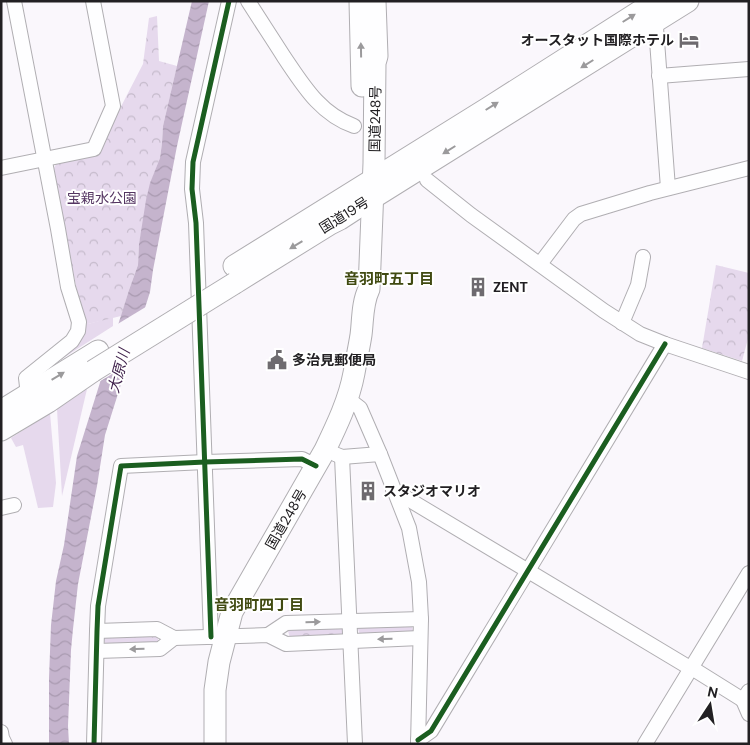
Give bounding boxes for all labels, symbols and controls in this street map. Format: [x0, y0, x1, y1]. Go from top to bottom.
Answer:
one-way arrow [622, 14, 636, 23]
hotel icon: オースタット国際ホテル [678, 29, 700, 51]
place label: オースタット国際ホテル [521, 31, 674, 49]
one-way arrow [357, 42, 365, 58]
one-way arrow [580, 60, 594, 69]
street label: 国道248号 [365, 85, 385, 153]
one-way arrow [485, 101, 498, 110]
one-way arrow [443, 146, 456, 155]
park label: 宝親水公園 [67, 189, 137, 207]
street label: 国道19号 [316, 193, 372, 237]
one-way arrow [290, 241, 303, 250]
district label: 音羽町五丁目 [344, 269, 434, 289]
building icon: ZENT [467, 276, 489, 298]
place label: ZENT [493, 278, 528, 296]
water label: 大原川 [104, 345, 135, 395]
public building icon: 多治見郵便局 [266, 349, 288, 371]
place label: 多治見郵便局 [292, 351, 376, 369]
one-way arrow [51, 372, 64, 381]
building icon: スタジオマリオ [357, 480, 379, 502]
place label: スタジオマリオ [383, 482, 481, 500]
street label: 国道248号 [261, 486, 311, 552]
district label: 音羽町四丁目 [214, 595, 304, 615]
one-way arrow [305, 618, 321, 626]
one-way arrow [377, 636, 393, 644]
one-way arrow [129, 646, 145, 654]
north arrow [685, 680, 735, 730]
text: N [706, 682, 720, 702]

